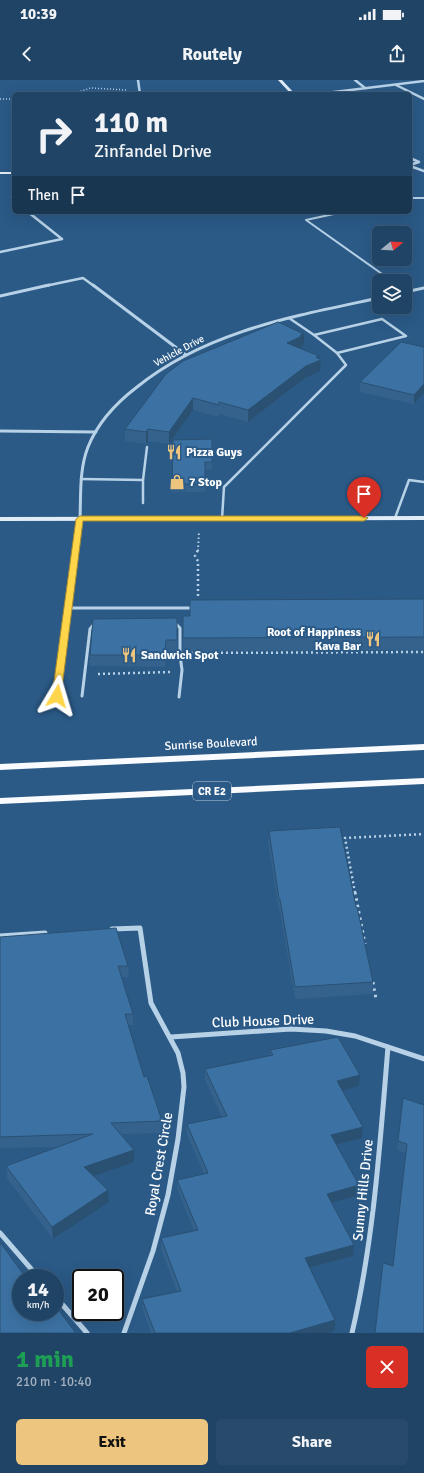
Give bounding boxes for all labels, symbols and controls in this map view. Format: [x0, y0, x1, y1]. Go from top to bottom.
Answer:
text: 10:39 [20, 5, 57, 23]
icon: back [16, 43, 38, 65]
text: Routely [182, 43, 242, 65]
icon: share [386, 43, 408, 65]
text: 110 m [94, 106, 168, 140]
icon: right [28, 108, 80, 160]
text: Zinfandel Drive [94, 140, 212, 162]
icon: arrive [67, 184, 89, 206]
text: Then [28, 186, 59, 204]
north arrow [372, 226, 412, 266]
map controls [372, 226, 412, 314]
button: layers [372, 274, 412, 314]
street label: Vehicle Drive [152, 333, 206, 369]
restaurant icon: Pizza Guys [165, 443, 183, 461]
place label: Pizza Guys [186, 445, 243, 460]
shop icon: 7 Stop [168, 473, 186, 491]
place label: 7 Stop [189, 475, 222, 490]
pin [347, 477, 381, 518]
icon: arrive [353, 483, 375, 505]
place label: Root of Happiness Kava Bar [267, 625, 362, 654]
restaurant icon: Root of Happiness Kava Bar [364, 630, 382, 648]
restaurant icon: Sandwich Spot [120, 646, 138, 664]
place label: Sandwich Spot [141, 648, 219, 663]
position arrow [36, 675, 78, 717]
street label: Sunrise Boulevard [164, 734, 258, 754]
road number: CR E2 [193, 782, 231, 800]
street label: Club House Drive [212, 1011, 314, 1031]
street label: Royal Crest Circle [142, 1111, 176, 1217]
street label: Sunny Hills Drive [349, 1138, 377, 1242]
speed limit sign: 20 [72, 1269, 124, 1321]
text: 14 [27, 1277, 49, 1302]
text: km/h [27, 1299, 49, 1311]
text: 1 min [16, 1344, 74, 1374]
button: close [366, 1346, 408, 1388]
text: 210 m · 10:40 [16, 1374, 92, 1390]
button: Exit [16, 1419, 208, 1465]
button: Share [216, 1419, 408, 1465]

